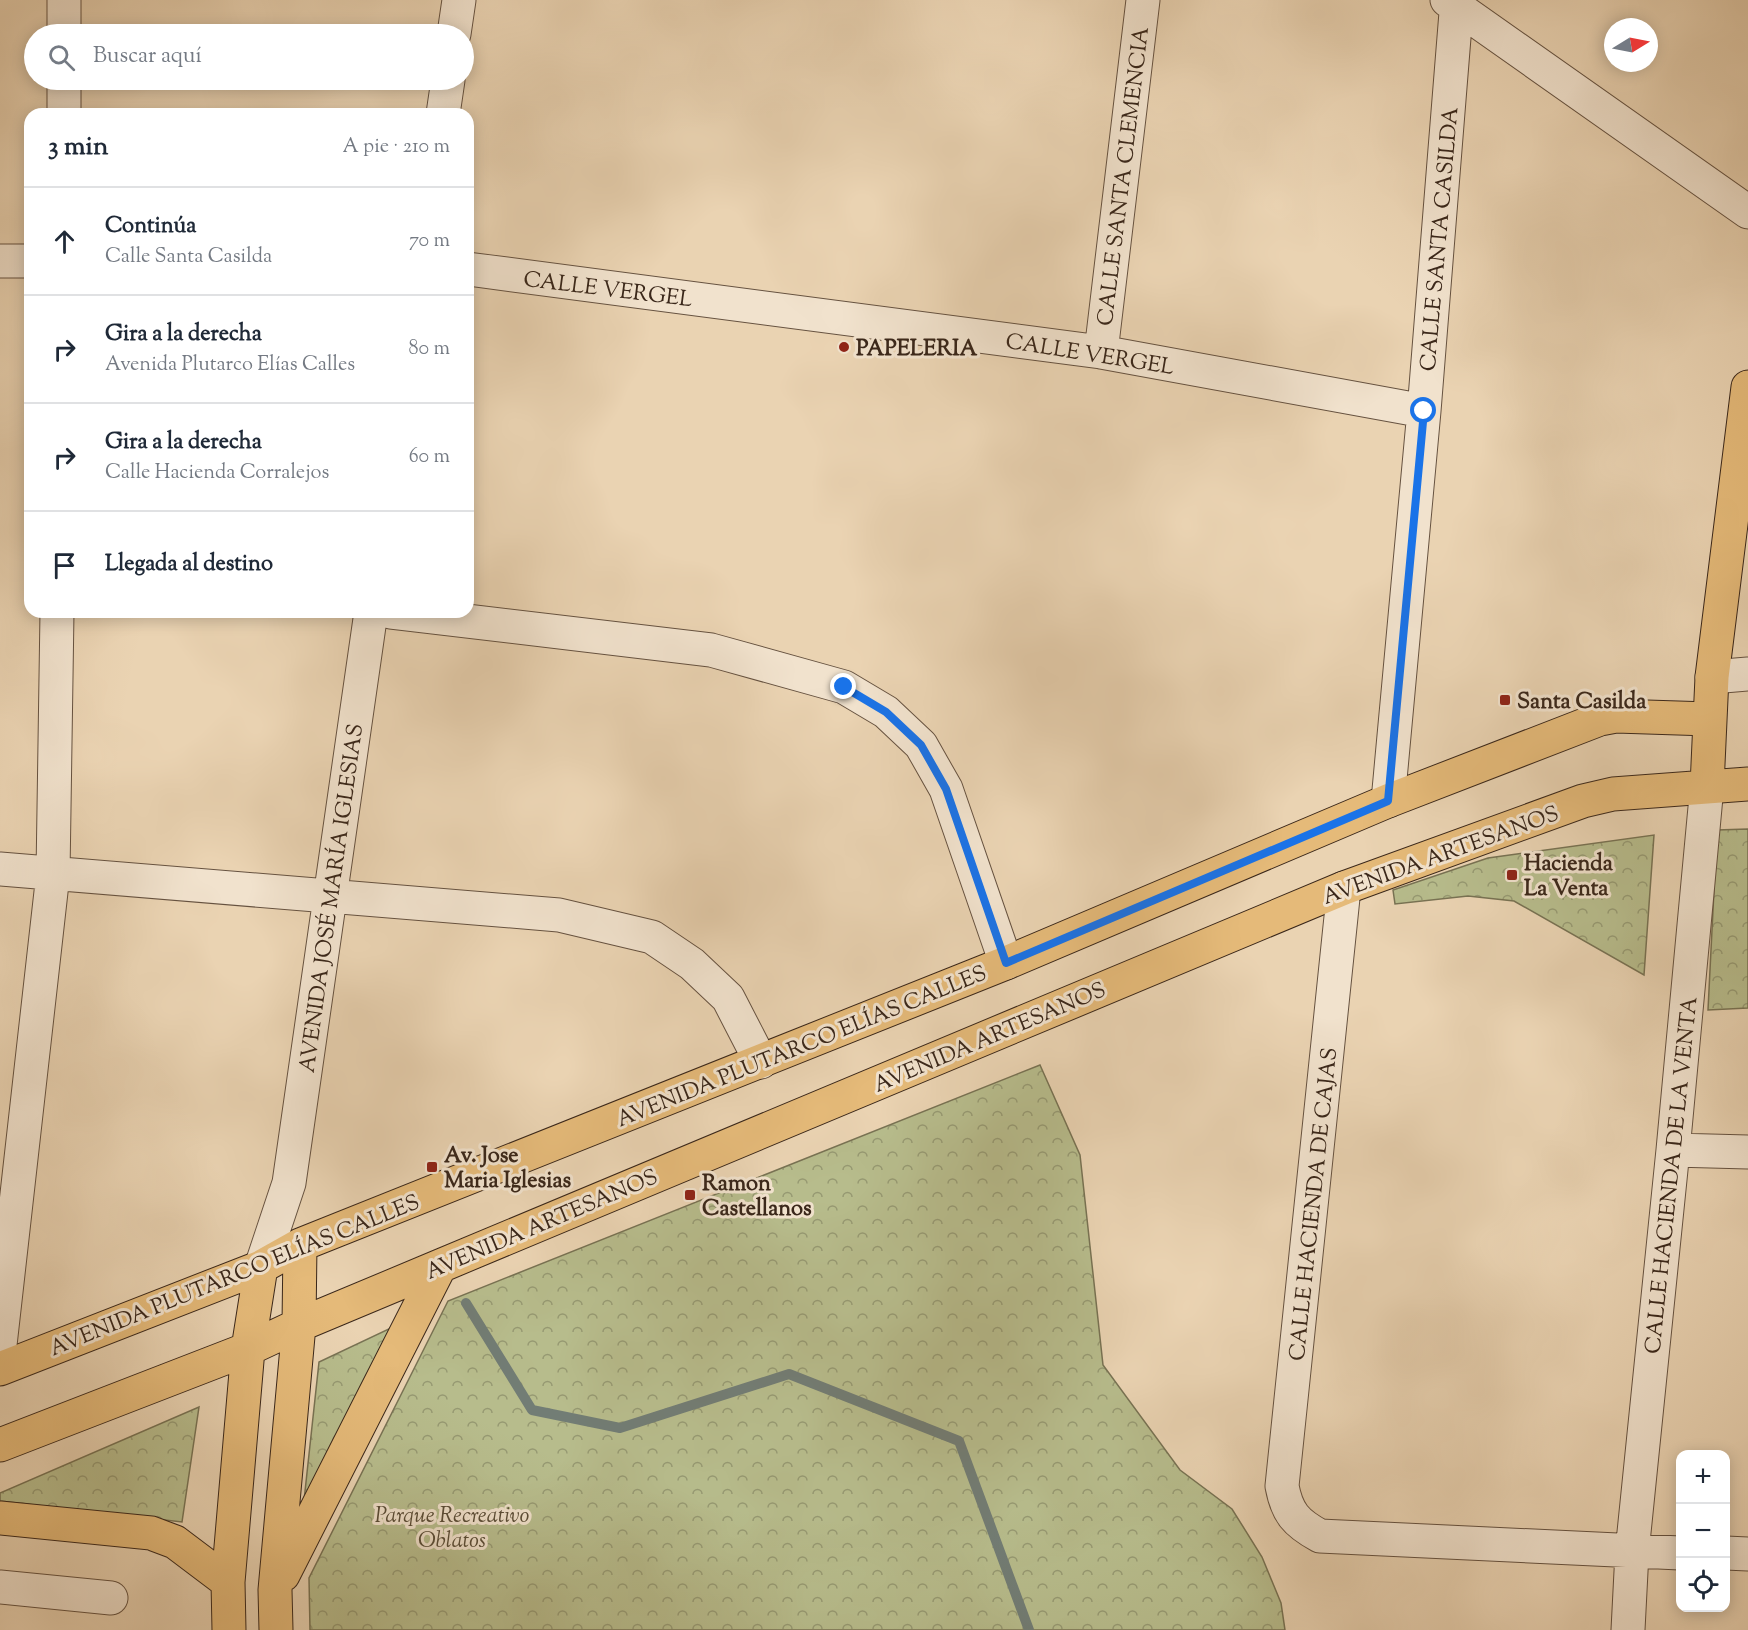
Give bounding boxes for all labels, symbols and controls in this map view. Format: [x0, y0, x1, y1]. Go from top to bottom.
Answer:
north arrow [1604, 18, 1658, 72]
search box [24, 24, 474, 90]
street label: CALLE SANTA CLEMENCIA [1091, 25, 1159, 328]
icon: search [45, 41, 78, 74]
text: Buscar aquí [93, 41, 202, 73]
street label: CALLE SANTA CASILDA [1413, 106, 1468, 373]
text: 3 min [48, 129, 108, 166]
text: A pie · 210 m [343, 133, 450, 162]
text: Continúa [105, 211, 196, 243]
icon: ahead [48, 225, 81, 258]
text: 70 m [409, 227, 450, 256]
text: Calle Santa Casilda [105, 243, 272, 272]
street label: CALLE VERGEL [521, 265, 694, 317]
text: Gira a la derecha [105, 319, 262, 351]
street label: CALLE VERGEL [1003, 327, 1176, 385]
icon: right [48, 333, 81, 366]
place label: PAPELERIA [856, 334, 978, 366]
text: 80 m [409, 335, 450, 364]
marker: PAPELERIA [837, 340, 851, 354]
text: Avenida Plutarco Elías Calles [105, 351, 355, 380]
route start [1410, 397, 1436, 423]
text: Gira a la derecha [105, 427, 262, 459]
icon: right [48, 441, 81, 474]
text: 60 m [409, 443, 450, 472]
text: Calle Hacienda Corralejos [105, 459, 329, 488]
icon: arrive [48, 549, 81, 582]
text: Llegada al destino [105, 549, 273, 581]
route end [830, 673, 856, 699]
place label: Santa Casilda [1517, 687, 1647, 719]
marker: Santa Casilda [1498, 693, 1512, 707]
street label: AVENIDA JOSÉ MARÍA IGLESIAS [292, 722, 373, 1075]
street label: AVENIDA ARTESANOS [1318, 799, 1564, 915]
place label: Hacienda La Venta [1524, 849, 1614, 906]
marker: Hacienda La Venta [1505, 868, 1519, 882]
street label: AVENIDA PLUTARCO ELÍAS CALLES [612, 958, 992, 1137]
street label: AVENIDA ARTESANOS [869, 975, 1111, 1102]
street label: CALLE HACIENDA DE LA VENTA [1638, 995, 1708, 1356]
street label: CALLE HACIENDA DE CAJAS [1283, 1046, 1347, 1363]
place label: Av. Jose Maria Iglesias [444, 1141, 572, 1198]
marker: Av. Jose Maria Iglesias [425, 1160, 439, 1174]
street label: AVENIDA ARTESANOS [421, 1162, 663, 1289]
place label: Ramon Castellanos [702, 1169, 812, 1226]
street label: AVENIDA PLUTARCO ELÍAS CALLES [45, 1187, 425, 1366]
marker: Ramon Castellanos [683, 1188, 697, 1202]
map controls [1676, 1450, 1730, 1612]
button: + [1676, 1450, 1730, 1504]
park label: Parque Recreativo Oblatos [375, 1501, 529, 1558]
button: − [1676, 1504, 1730, 1558]
button: locate [1676, 1558, 1730, 1612]

